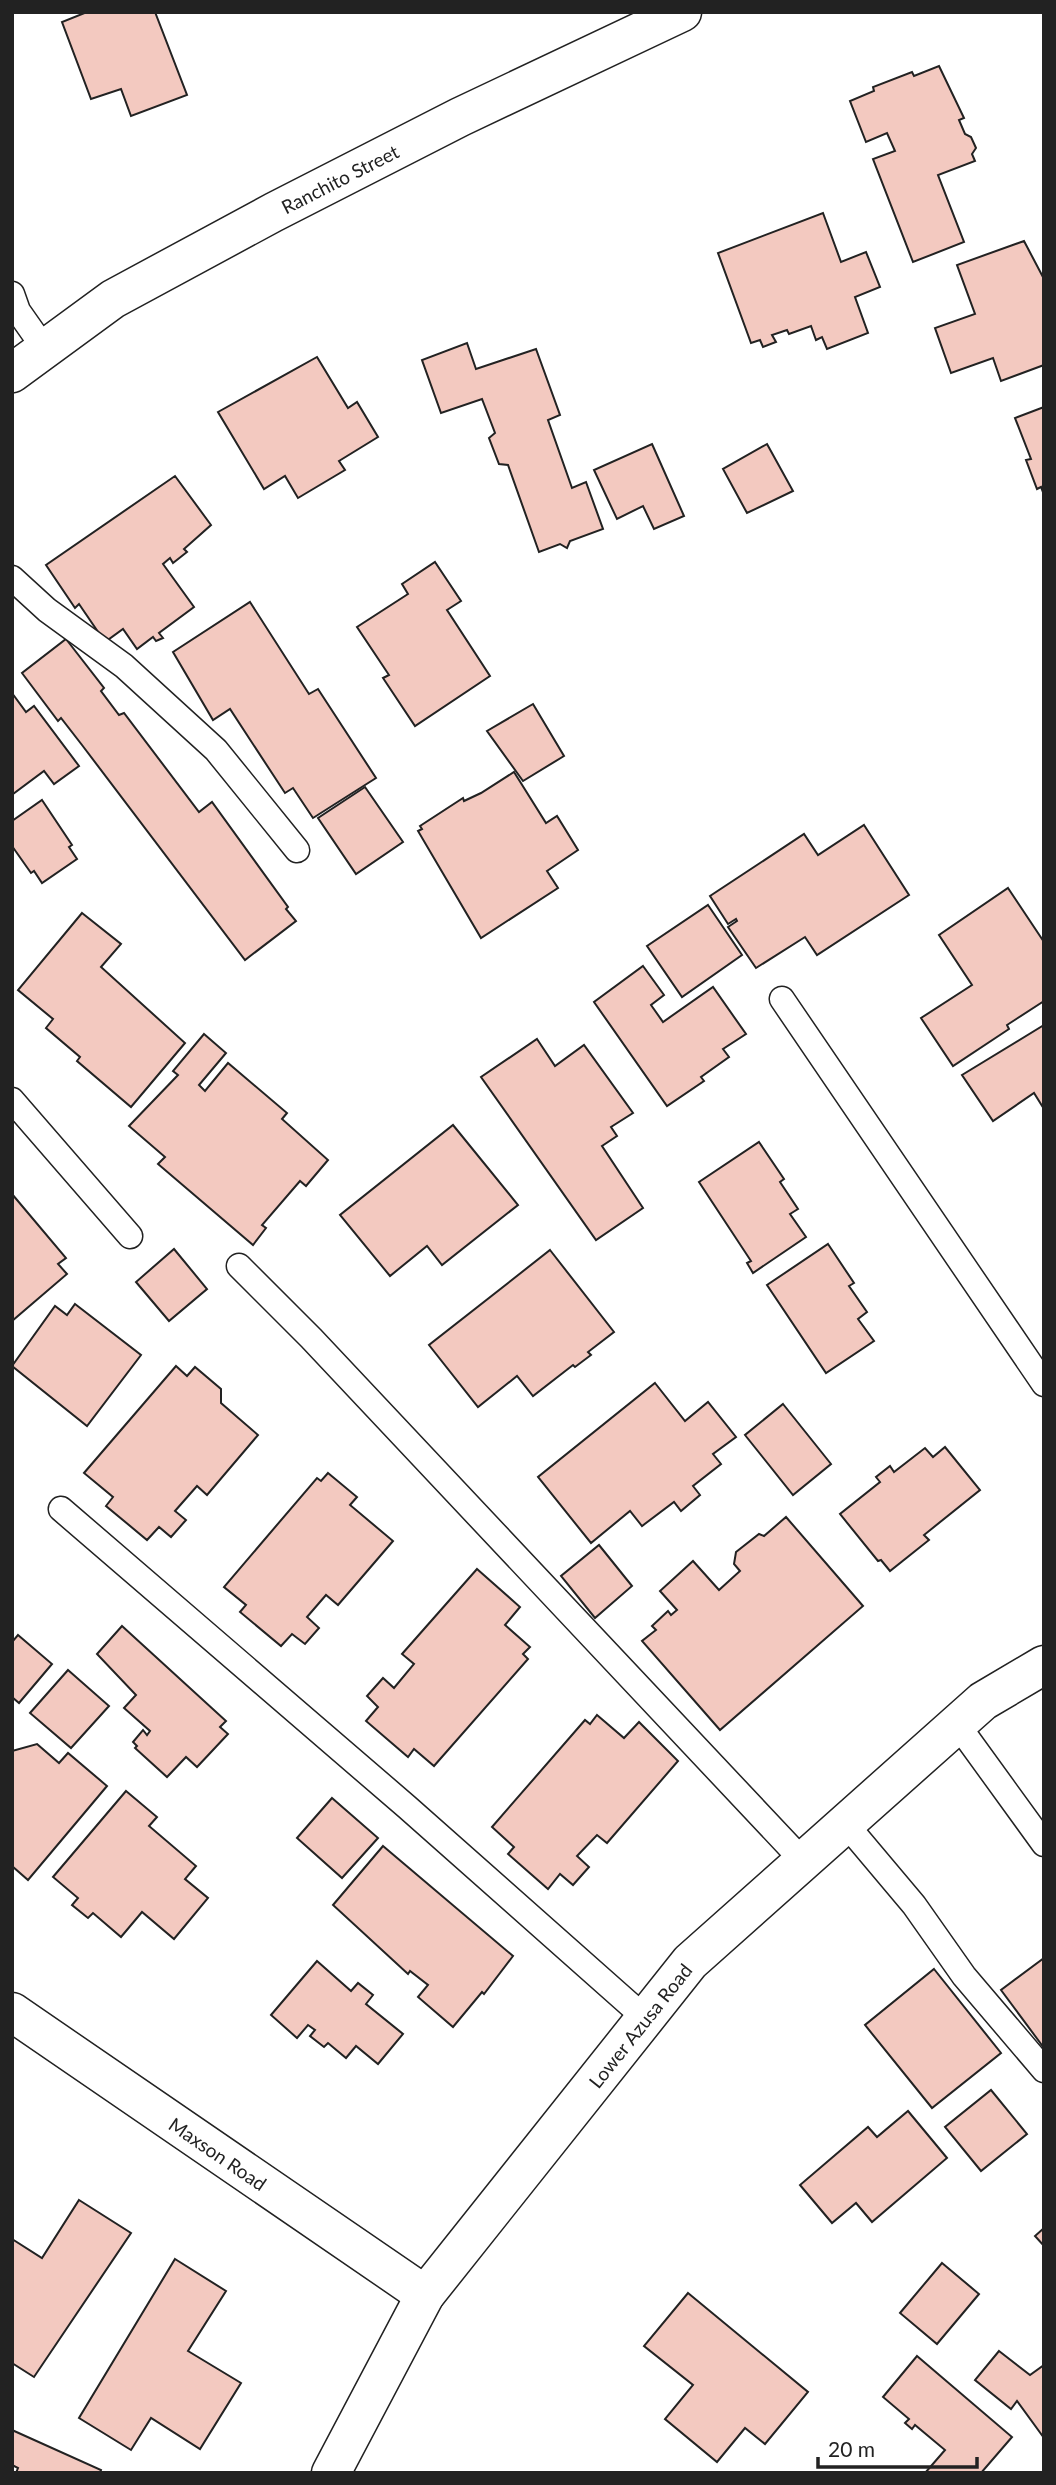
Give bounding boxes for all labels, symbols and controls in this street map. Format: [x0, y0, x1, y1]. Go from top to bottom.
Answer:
street label: Ranchito Street [277, 139, 402, 218]
street label: Lower Azusa Road [583, 1959, 696, 2092]
street label: Maxson Road [165, 2112, 271, 2195]
scale bar [818, 2426, 977, 2470]
text: 20 m [828, 2436, 875, 2461]

